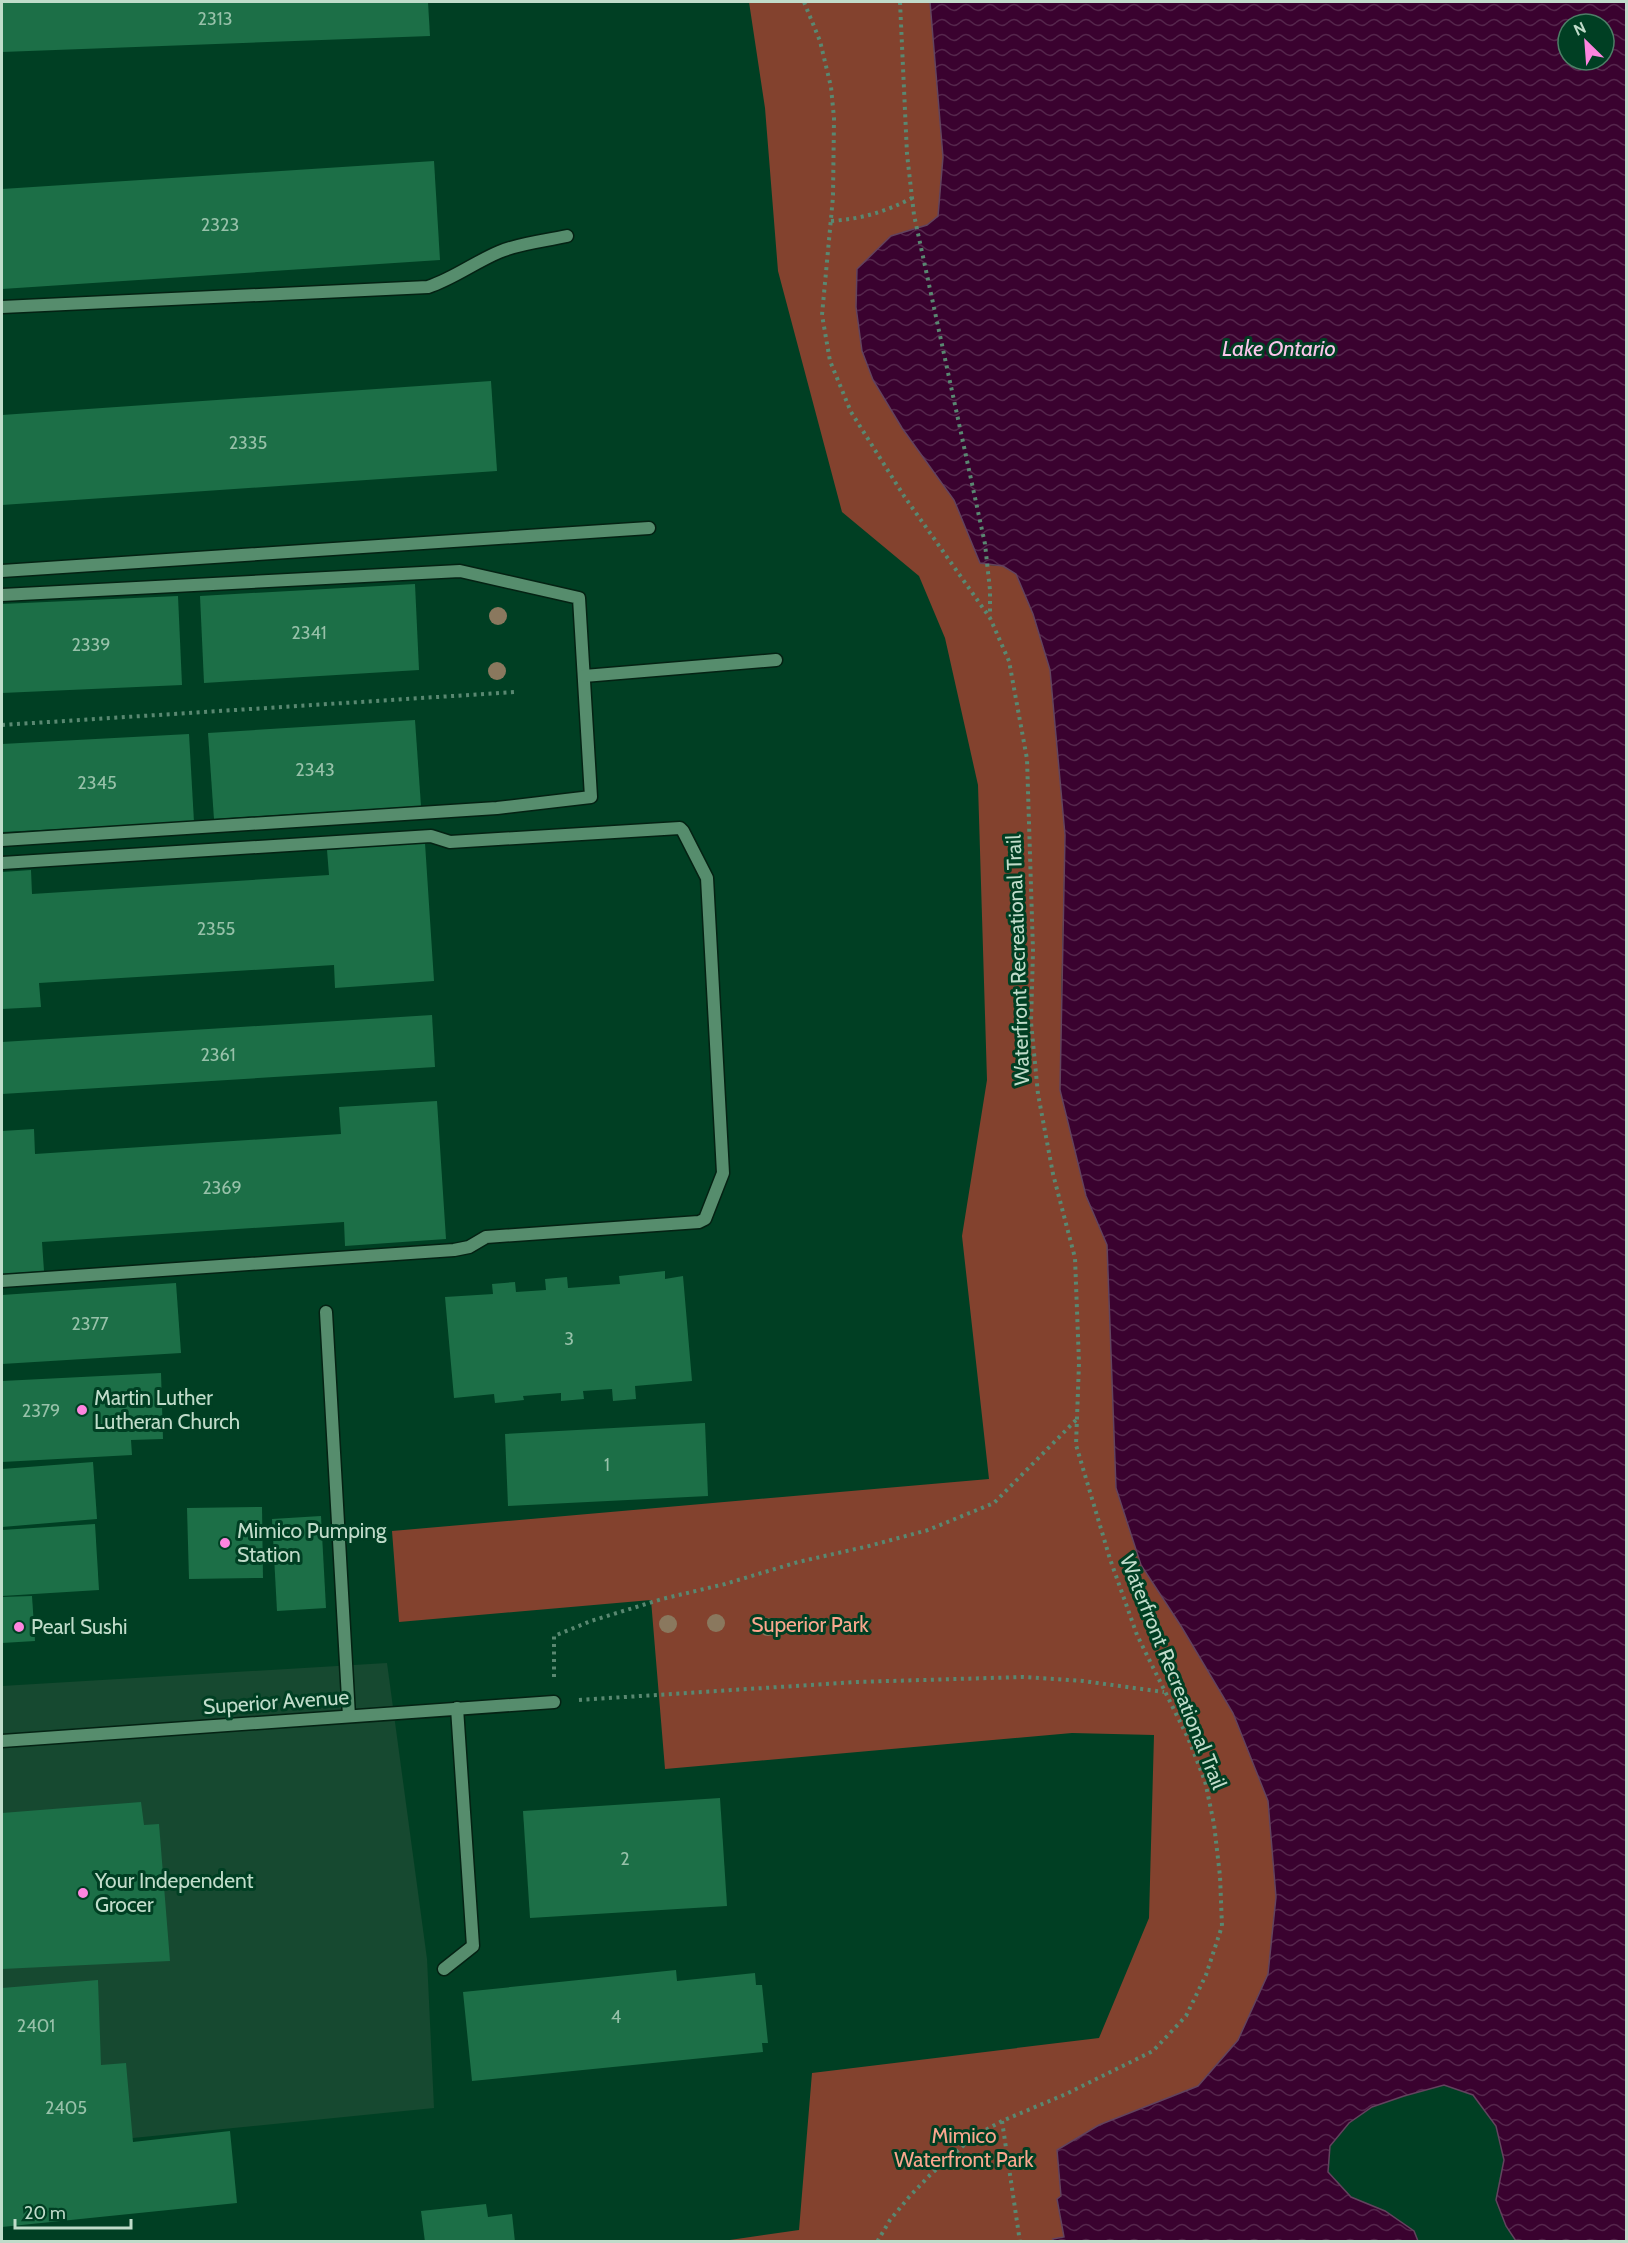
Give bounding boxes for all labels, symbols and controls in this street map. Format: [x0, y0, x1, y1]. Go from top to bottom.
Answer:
house number: 2313 [198, 8, 232, 30]
north arrow [1556, 12, 1616, 72]
text: N [1571, 18, 1589, 40]
house number: 2323 [201, 214, 239, 236]
water label: Lake Ontario [1222, 335, 1336, 362]
house number: 2335 [229, 432, 267, 454]
house number: 2341 [291, 622, 327, 644]
house number: 2339 [71, 634, 111, 656]
house number: 2343 [295, 759, 335, 781]
house number: 2345 [77, 772, 117, 794]
street label: Waterfront Recreational Trail [1001, 834, 1034, 1086]
house number: 2355 [197, 918, 235, 940]
house number: 2361 [200, 1044, 236, 1066]
house number: 2369 [202, 1177, 242, 1199]
house number: 2377 [71, 1313, 109, 1335]
house number: 3 [564, 1328, 574, 1350]
place label: Martin Luther Lutheran Church [94, 1385, 240, 1434]
house number: 2379 [22, 1400, 60, 1422]
marker: Martin Luther Lutheran Church [75, 1403, 89, 1417]
house number: 1 [604, 1454, 610, 1476]
place label: Mimico Pumping Station [237, 1518, 387, 1567]
marker: Mimico Pumping Station [218, 1536, 232, 1550]
street label: Waterfront Recreational Trail [1115, 1551, 1232, 1793]
park label: Superior Park [751, 1612, 869, 1637]
place label: Pearl Sushi [31, 1614, 128, 1639]
marker: Pearl Sushi [12, 1620, 26, 1634]
street label: Superior Avenue [202, 1684, 350, 1719]
house number: 2 [620, 1848, 630, 1870]
place label: Your Independent Grocer [94, 1868, 254, 1917]
marker: Your Independent Grocer [76, 1886, 90, 1900]
house number: 4 [611, 2006, 621, 2028]
house number: 2401 [17, 2015, 55, 2037]
house number: 2405 [45, 2097, 87, 2119]
park label: Mimico Waterfront Park [894, 2123, 1034, 2172]
scale bar [15, 2192, 130, 2230]
text: 20 m [24, 2202, 66, 2224]

